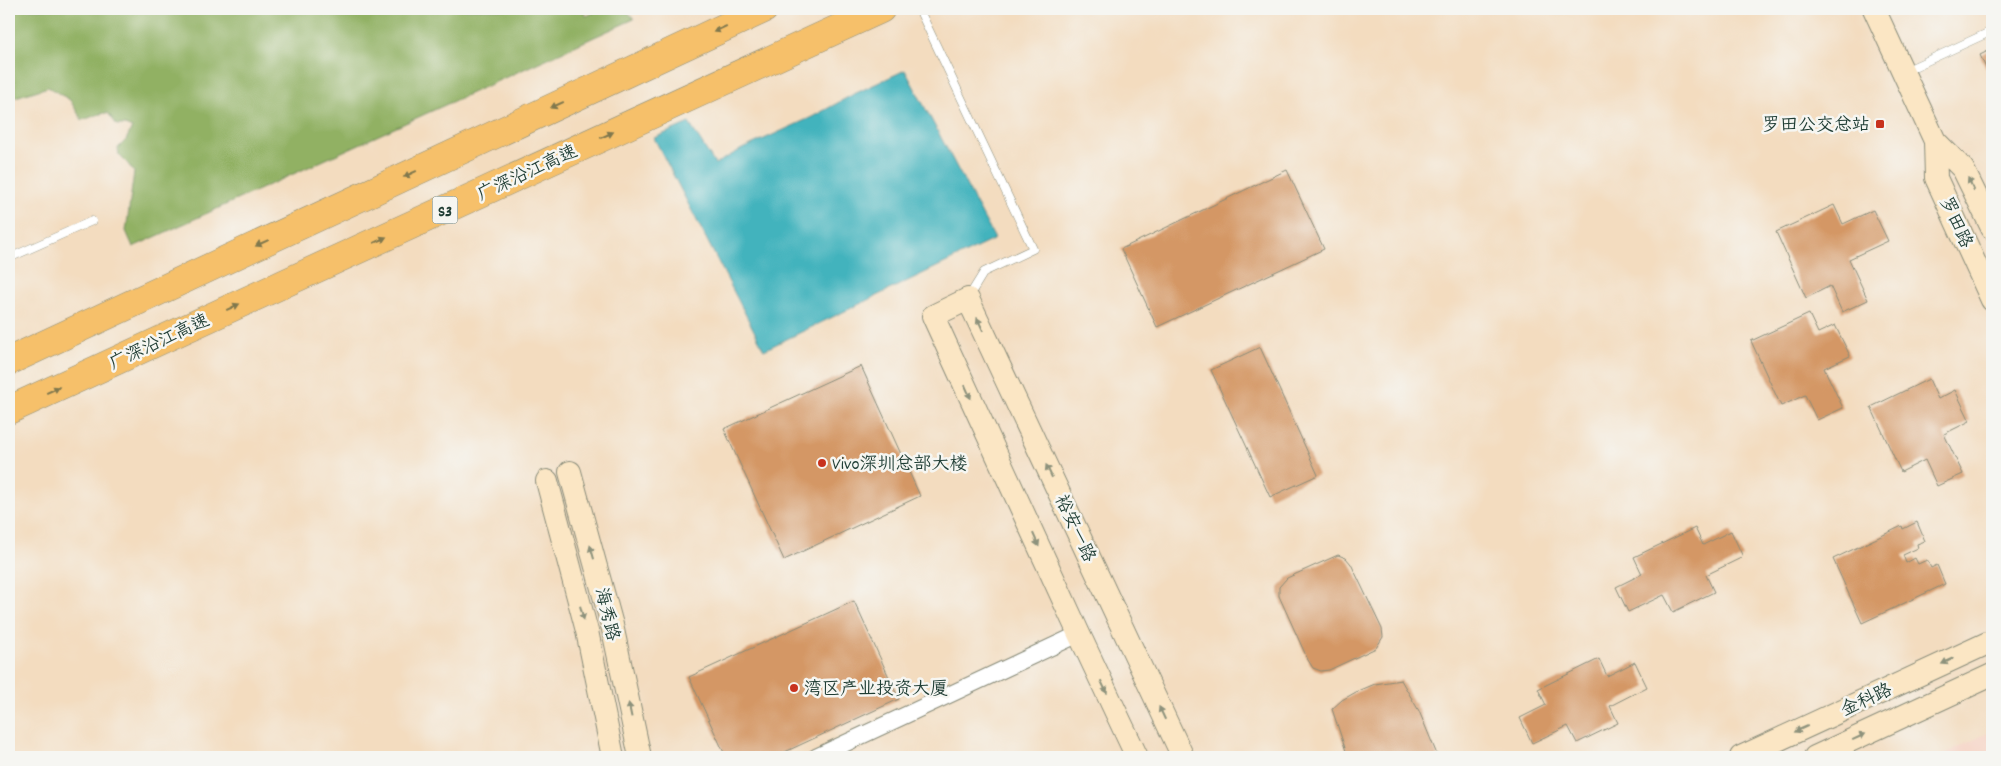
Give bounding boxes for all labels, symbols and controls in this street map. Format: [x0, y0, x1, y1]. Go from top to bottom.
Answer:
one-way arrow [713, 26, 727, 34]
one-way arrow [550, 102, 564, 110]
place label: 罗田公交总站 [1762, 114, 1870, 139]
marker: 罗田公交总站 [1874, 118, 1886, 130]
one-way arrow [600, 131, 615, 140]
street label: 广深沿江高速 [474, 140, 582, 208]
one-way arrow [402, 170, 417, 178]
one-way arrow [1967, 177, 1975, 191]
street label: 罗田路 [1932, 193, 1977, 253]
road number: S3 [432, 196, 458, 224]
one-way arrow [373, 235, 387, 243]
one-way arrow [255, 239, 269, 247]
one-way arrow [226, 303, 240, 311]
street label: 广深沿江高速 [106, 309, 214, 377]
one-way arrow [976, 317, 984, 331]
one-way arrow [46, 385, 60, 393]
one-way arrow [965, 385, 973, 399]
place label: Vivo深圳总部大楼 [832, 453, 967, 478]
marker: Vivo深圳总部大楼 [816, 457, 828, 469]
one-way arrow [1045, 464, 1053, 478]
street label: 裕安一路 [1047, 491, 1100, 567]
one-way arrow [1032, 533, 1040, 547]
one-way arrow [587, 544, 595, 559]
street label: 海秀路 [587, 585, 624, 644]
one-way arrow [579, 606, 587, 621]
one-way arrow [1941, 657, 1955, 665]
place label: 湾区产业投资大厦 [804, 678, 948, 703]
street label: 金科路 [1837, 679, 1897, 724]
one-way arrow [1100, 680, 1108, 694]
marker: 湾区产业投资大厦 [788, 682, 800, 694]
one-way arrow [626, 702, 634, 717]
one-way arrow [1158, 706, 1166, 720]
one-way arrow [1794, 726, 1808, 734]
one-way arrow [1852, 732, 1866, 740]

